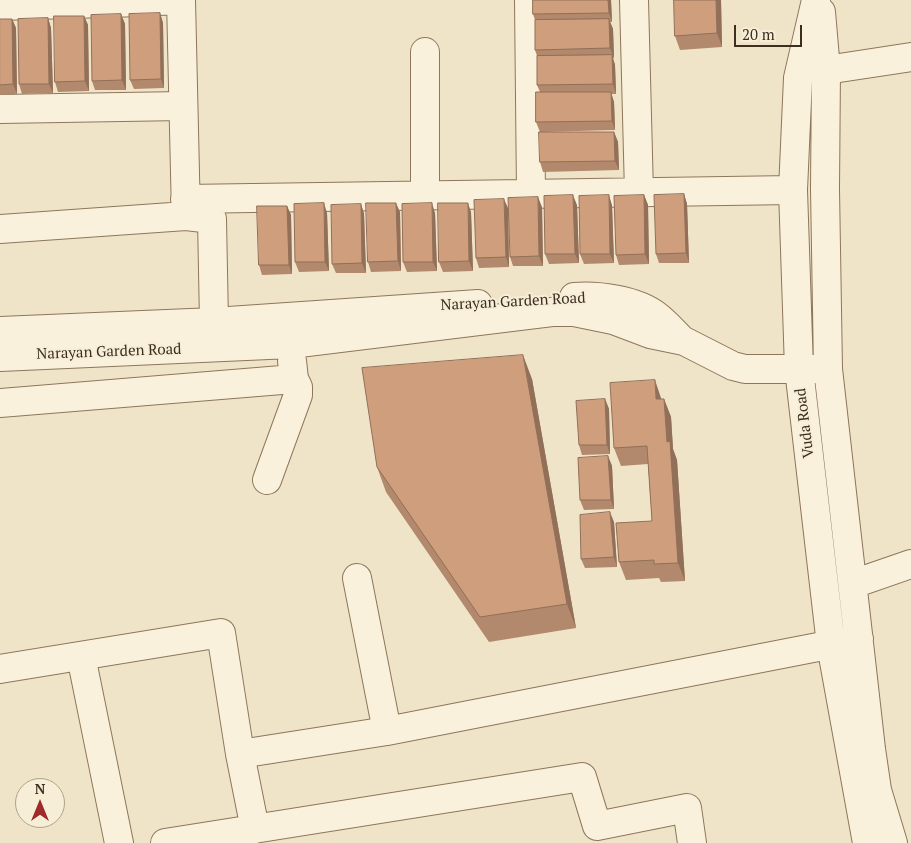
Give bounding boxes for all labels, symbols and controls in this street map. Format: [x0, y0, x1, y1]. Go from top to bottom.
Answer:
scale bar [736, 15, 804, 47]
text: 20 m [742, 24, 775, 44]
street label: Narayan Garden Road [440, 289, 586, 315]
street label: Narayan Garden Road [36, 340, 182, 364]
street label: Vuda Road [792, 387, 818, 459]
north arrow [15, 778, 65, 828]
text: N [35, 779, 45, 798]

